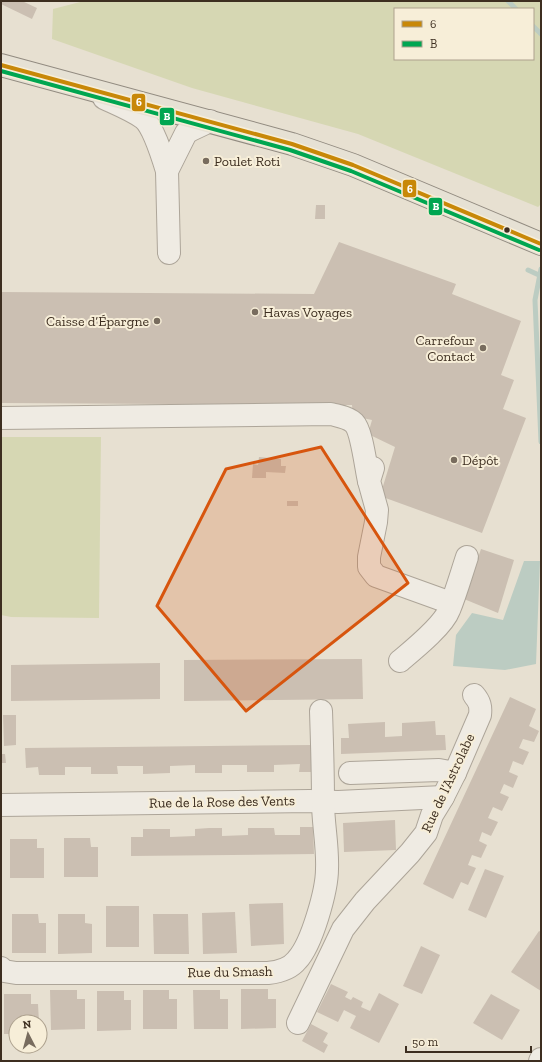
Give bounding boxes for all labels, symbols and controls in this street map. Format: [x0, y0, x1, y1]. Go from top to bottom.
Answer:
legend [394, 8, 534, 60]
text: 6 [430, 17, 436, 31]
text: B [430, 37, 437, 51]
line badge: 6 [131, 93, 146, 112]
text: 6 [136, 96, 142, 109]
line badge: B [159, 107, 175, 126]
text: B [164, 110, 171, 123]
place label: Poulet Roti [214, 153, 280, 170]
marker: Poulet Roti [201, 156, 211, 166]
line badge: 6 [402, 179, 417, 198]
text: 6 [407, 183, 413, 196]
line badge: B [428, 197, 443, 216]
text: B [433, 200, 440, 213]
unlabelled marker [502, 225, 512, 235]
place label: Havas Voyages [263, 304, 352, 321]
marker: Havas Voyages [250, 307, 260, 317]
place label: Caisse d’Épargne [46, 313, 149, 330]
marker: Caisse d’Épargne [152, 316, 162, 326]
place label: Carrefour Contact [416, 332, 476, 365]
marker: Carrefour Contact [478, 343, 488, 353]
place label: Dépôt [462, 452, 499, 469]
marker: Dépôt [449, 455, 459, 465]
street label: Rue de l’Astrolabe [418, 731, 478, 835]
street label: Rue de la Rose des Vents [149, 792, 295, 812]
street label: Rue du Smash [187, 963, 273, 981]
north arrow [8, 1014, 48, 1054]
text: N [22, 1018, 32, 1031]
scale bar [406, 1028, 531, 1054]
text: 50 m [412, 1035, 439, 1049]

